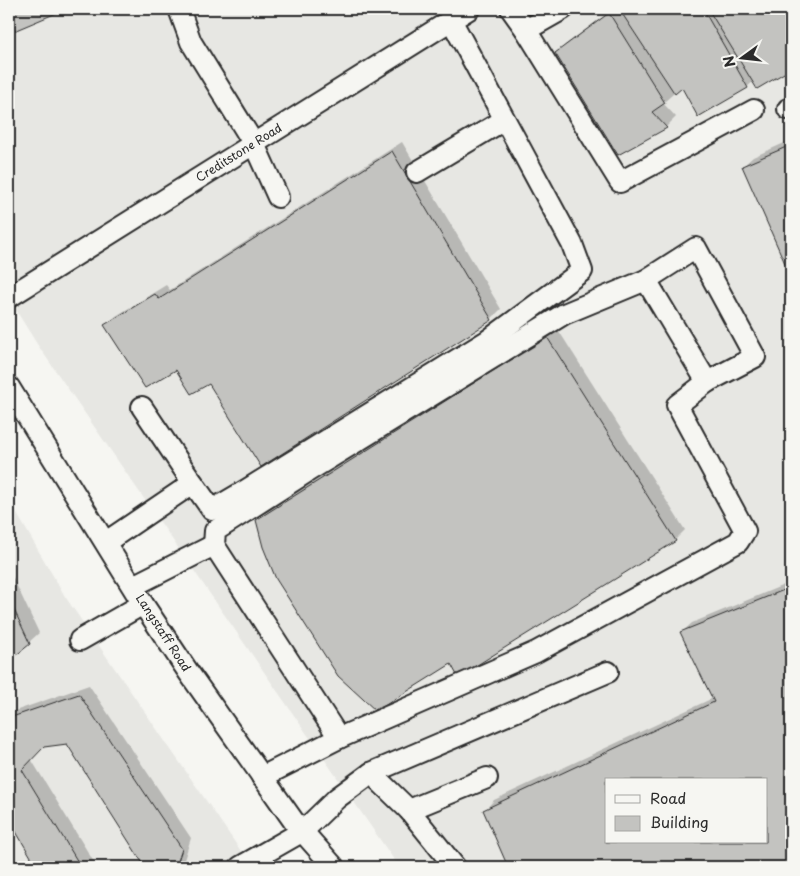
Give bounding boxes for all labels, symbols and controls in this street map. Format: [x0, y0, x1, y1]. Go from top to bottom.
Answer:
north arrow [718, 32, 768, 82]
text: N [717, 53, 741, 70]
street label: Creditstone Road [192, 118, 285, 186]
street label: Langstaff Road [132, 590, 196, 675]
legend [605, 778, 768, 844]
text: Road [650, 786, 686, 809]
text: Building [650, 810, 709, 833]

